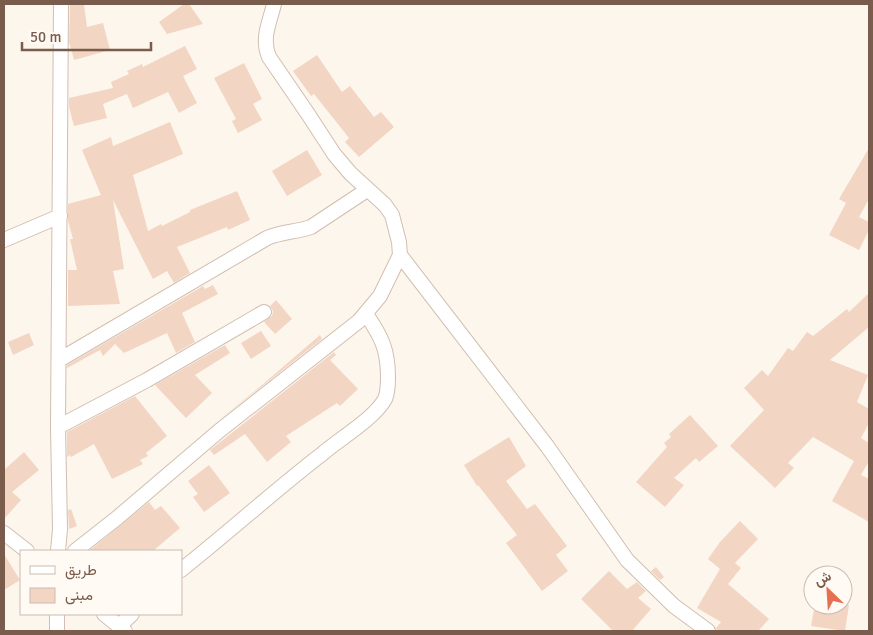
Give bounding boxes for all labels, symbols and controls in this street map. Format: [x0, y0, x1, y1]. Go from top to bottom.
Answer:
scale bar [22, 20, 151, 52]
text: 50 m [30, 28, 61, 46]
legend [20, 550, 182, 615]
text: طريق [65, 561, 97, 580]
north arrow [803, 565, 853, 615]
text: ش [811, 567, 834, 590]
text: مبنى [65, 586, 93, 605]

